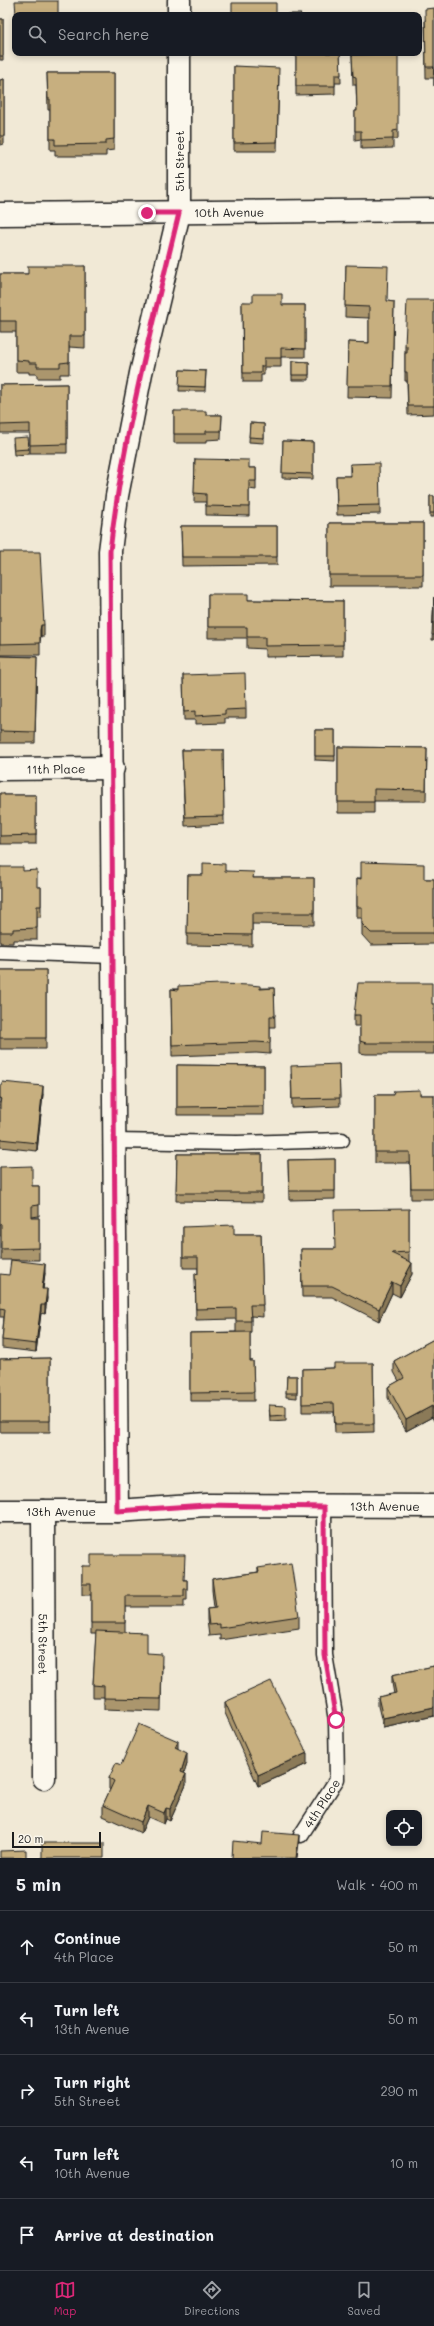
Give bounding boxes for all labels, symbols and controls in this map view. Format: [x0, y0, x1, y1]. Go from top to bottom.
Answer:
search box [12, 12, 422, 56]
icon: search [26, 23, 48, 45]
text: Search here [58, 24, 149, 44]
street label: 5th Street [171, 130, 187, 192]
route end [138, 204, 156, 222]
street label: 10th Avenue [194, 204, 264, 220]
street label: 11th Place [26, 760, 86, 777]
street label: 13th Avenue [350, 1498, 420, 1514]
street label: 13th Avenue [26, 1503, 96, 1519]
street label: 5th Street [35, 1613, 52, 1675]
route start [327, 1711, 345, 1729]
street label: 4th Place [300, 1775, 343, 1831]
map controls [386, 1810, 422, 1846]
button: locate [386, 1810, 422, 1846]
scale bar [12, 1830, 101, 1849]
text: 20 m [18, 1831, 43, 1846]
text: 5 min [16, 1873, 61, 1895]
text: Walk · 400 m [336, 1876, 418, 1893]
text: Continue [54, 1928, 121, 1948]
icon: ahead [16, 1936, 38, 1958]
text: 50 m [388, 1938, 418, 1955]
text: 4th Place [54, 1948, 114, 1965]
text: Turn left [54, 2000, 119, 2020]
icon: left [16, 2008, 38, 2030]
text: 50 m [388, 2010, 418, 2027]
text: 13th Avenue [54, 2020, 130, 2037]
text: Turn right [54, 2072, 131, 2092]
icon: right [16, 2080, 38, 2102]
text: 290 m [381, 2082, 418, 2099]
text: 5th Street [54, 2092, 120, 2109]
text: Turn left [54, 2144, 119, 2164]
icon: left [16, 2152, 38, 2174]
text: 10 m [390, 2154, 418, 2171]
text: 10th Avenue [54, 2164, 130, 2181]
icon: arrive [16, 2224, 38, 2246]
text: Arrive at destination [54, 2225, 214, 2245]
tab: Map [54, 2279, 76, 2318]
tab: Directions [184, 2279, 240, 2318]
tab: Saved [347, 2279, 380, 2318]

